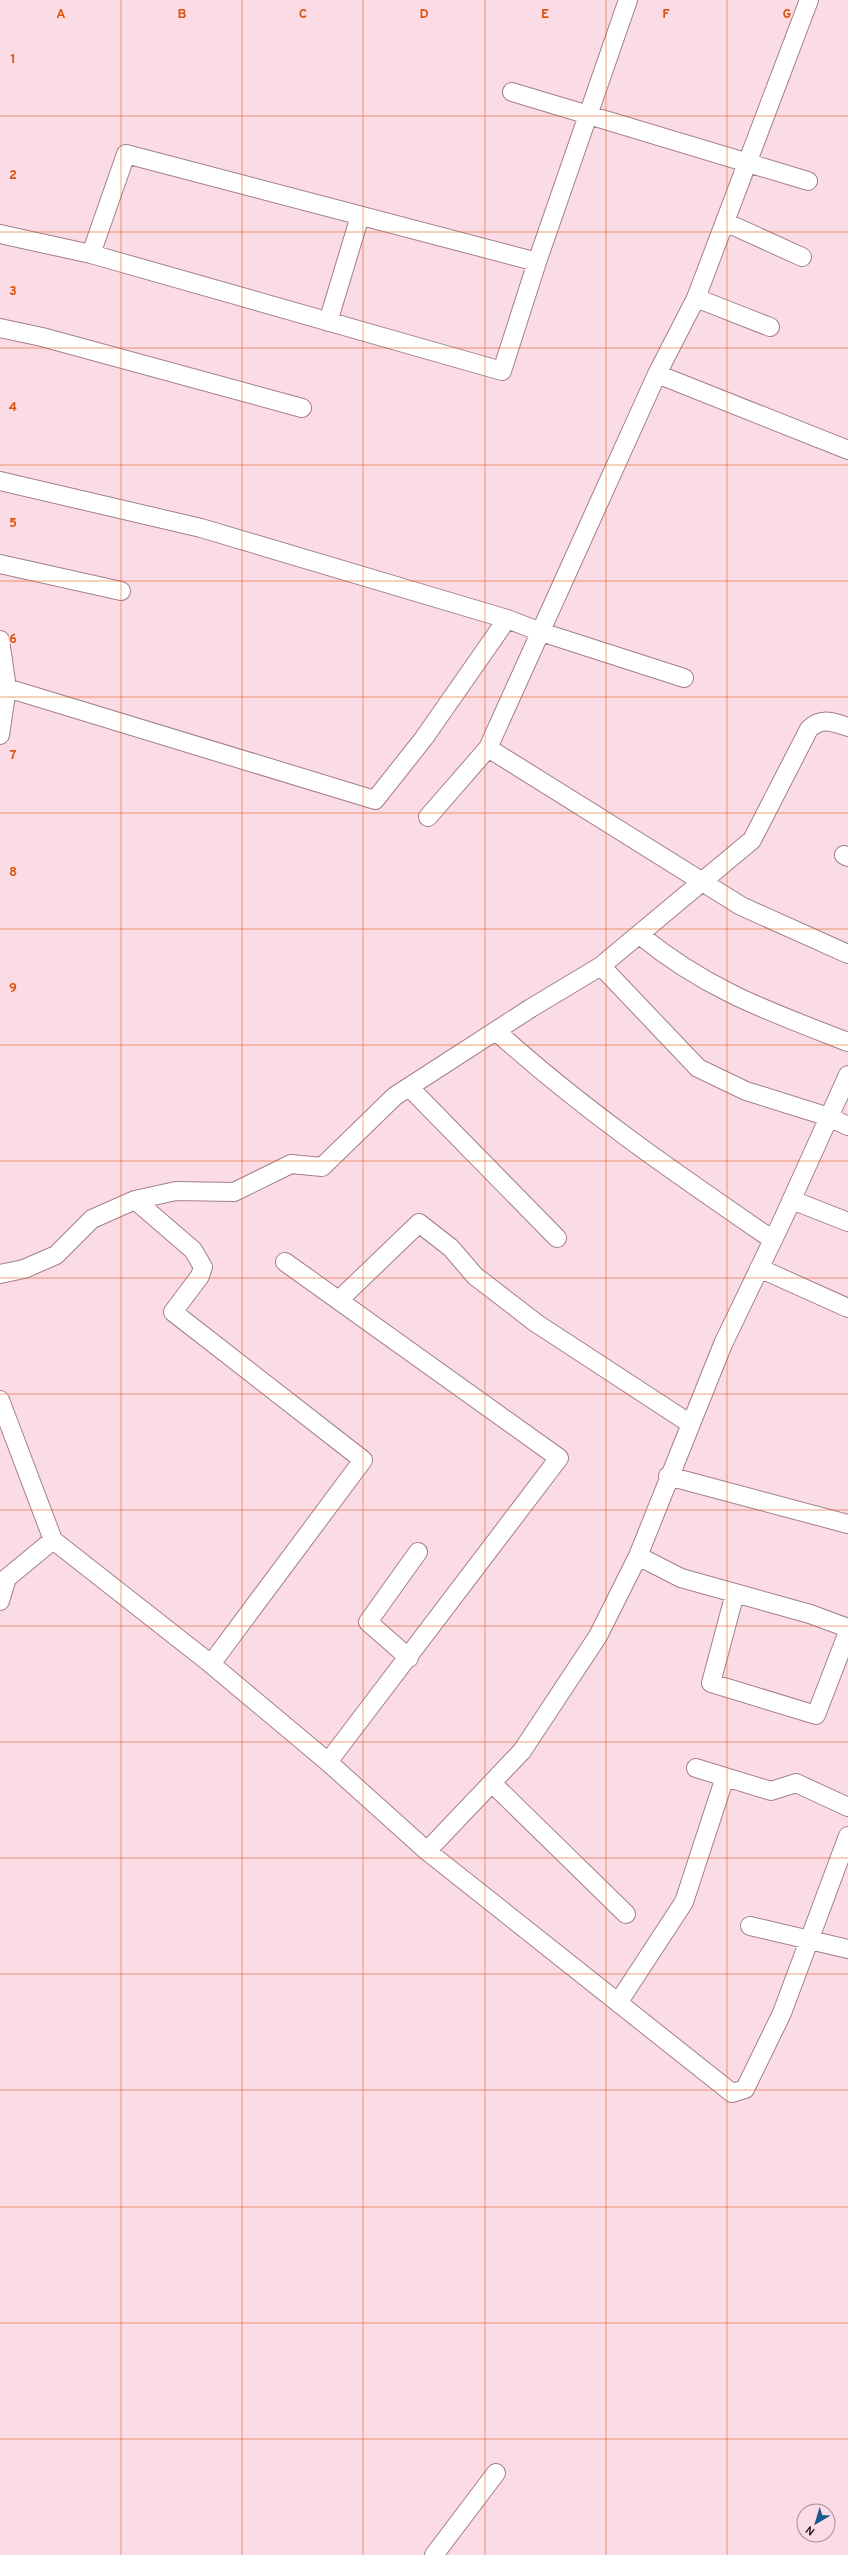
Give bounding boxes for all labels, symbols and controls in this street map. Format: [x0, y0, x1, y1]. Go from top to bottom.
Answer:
text: A [56, 7, 66, 23]
text: B [178, 7, 187, 23]
text: C [299, 7, 307, 23]
text: D [419, 7, 429, 23]
text: E [541, 7, 549, 23]
text: F [662, 7, 670, 23]
text: G [783, 7, 792, 23]
text: 1 [10, 52, 16, 68]
text: 2 [9, 168, 17, 184]
text: 3 [9, 284, 17, 300]
text: 4 [9, 400, 17, 416]
text: 5 [9, 516, 17, 532]
text: 6 [9, 632, 17, 648]
text: 7 [10, 748, 17, 764]
text: 8 [9, 865, 17, 881]
text: 9 [9, 981, 17, 997]
north arrow [796, 2503, 836, 2543]
text: N [803, 2522, 818, 2538]

